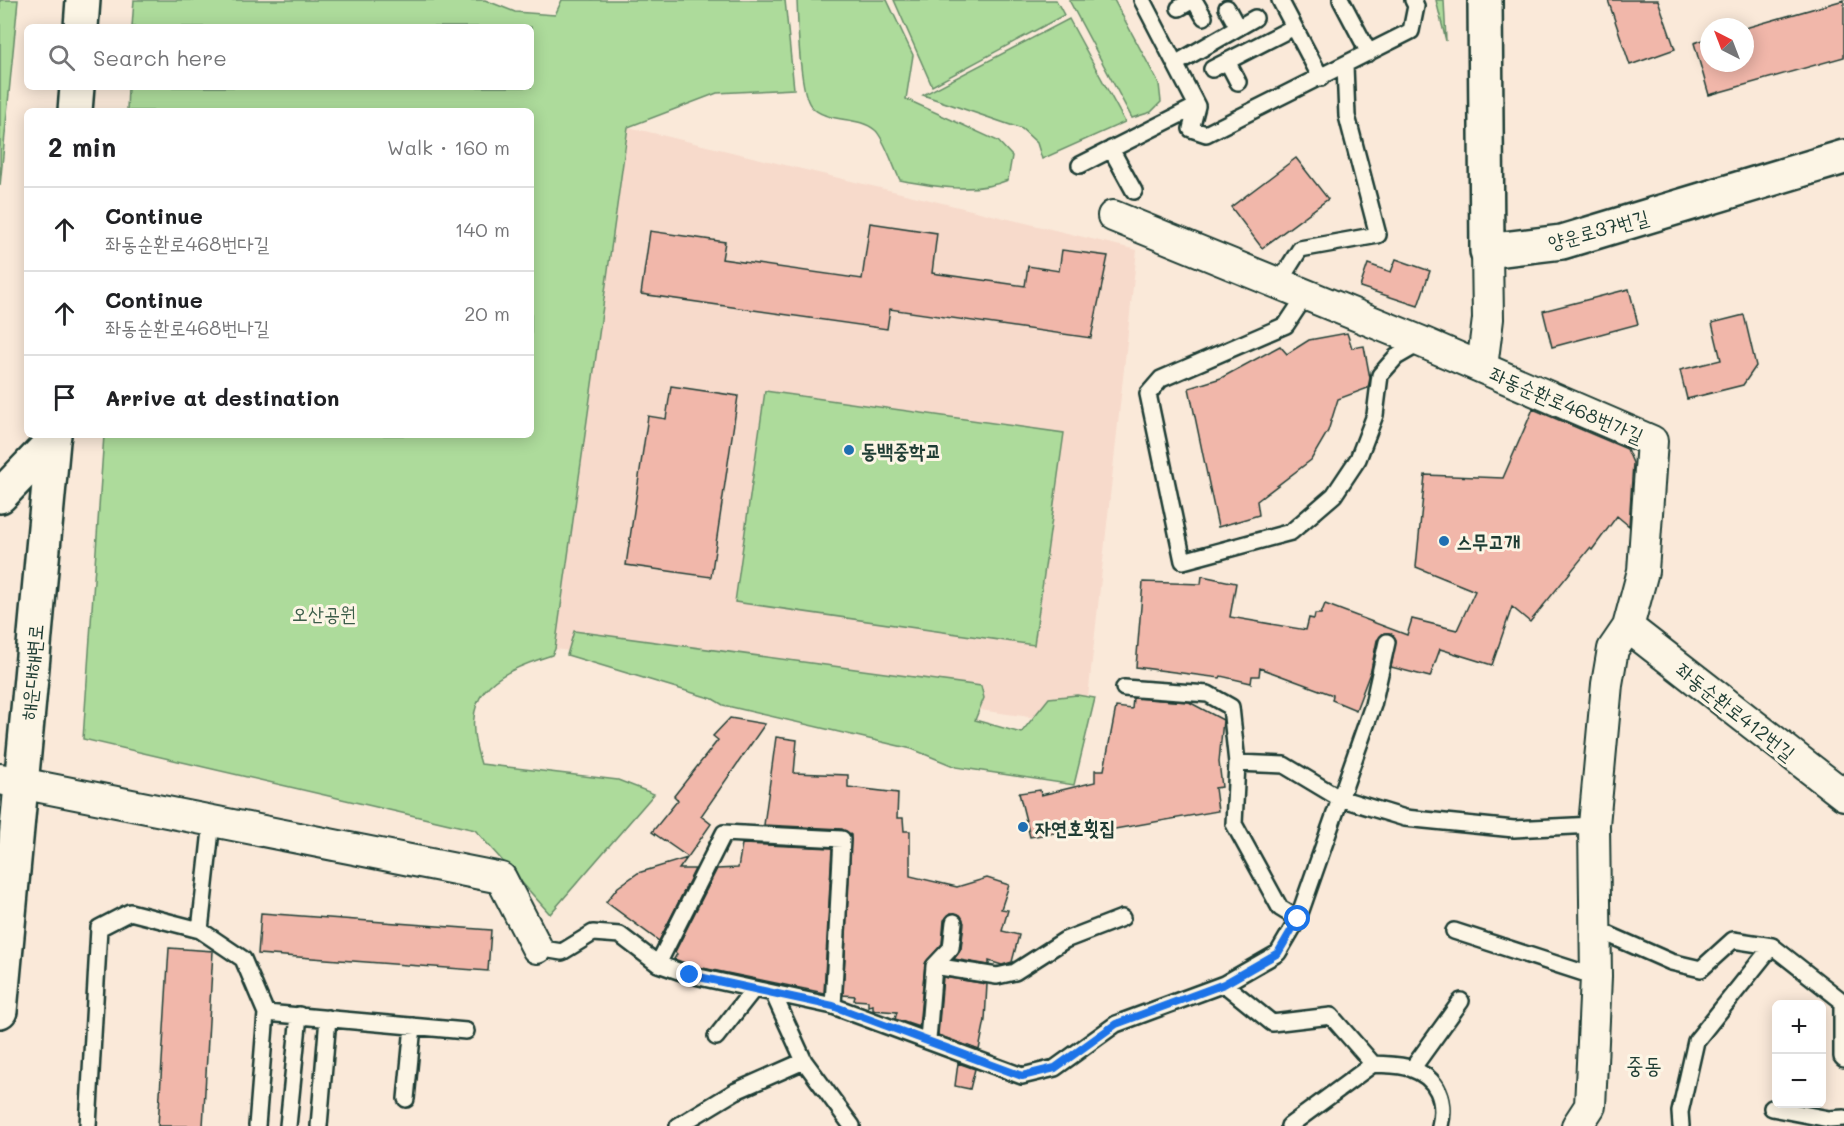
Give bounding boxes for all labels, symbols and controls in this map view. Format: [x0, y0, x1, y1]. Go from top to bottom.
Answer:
north arrow [1700, 18, 1754, 72]
search box [24, 24, 534, 90]
icon: search [45, 41, 78, 74]
text: Search here [93, 43, 227, 72]
text: 2 min [48, 130, 116, 164]
text: Walk · 160 m [387, 134, 510, 160]
text: Continue [105, 201, 203, 230]
street label: 양운로37번길 [1545, 203, 1651, 255]
icon: ahead [48, 213, 81, 246]
text: 140 m [455, 216, 510, 242]
text: 좌동순환로468번다길 [105, 230, 270, 256]
text: Continue [105, 285, 203, 314]
icon: ahead [48, 297, 81, 330]
text: 20 m [464, 300, 510, 326]
text: 좌동순환로468번나길 [105, 314, 270, 340]
street label: 좌동순환로468번가길 [1486, 360, 1648, 448]
icon: arrive [48, 381, 81, 414]
text: Arrive at destination [105, 383, 340, 412]
place label: 동백중학교 [861, 437, 941, 463]
marker: 동백중학교 [842, 443, 856, 457]
place label: 스무고개 [1456, 528, 1520, 554]
marker: 스무고개 [1437, 534, 1451, 548]
park label: 오산공원 [292, 600, 356, 626]
street label: 해운대해변로 [14, 623, 48, 721]
street label: 좌동순환로412번길 [1671, 656, 1801, 766]
place label: 자연호횟집 [1035, 814, 1115, 840]
marker: 자연호횟집 [1016, 820, 1030, 834]
route start [1284, 905, 1310, 931]
route end [676, 961, 702, 987]
map controls [1772, 1000, 1826, 1108]
button: + [1772, 1000, 1826, 1054]
district label: 중동 [1626, 1050, 1662, 1079]
button: − [1772, 1054, 1826, 1108]

